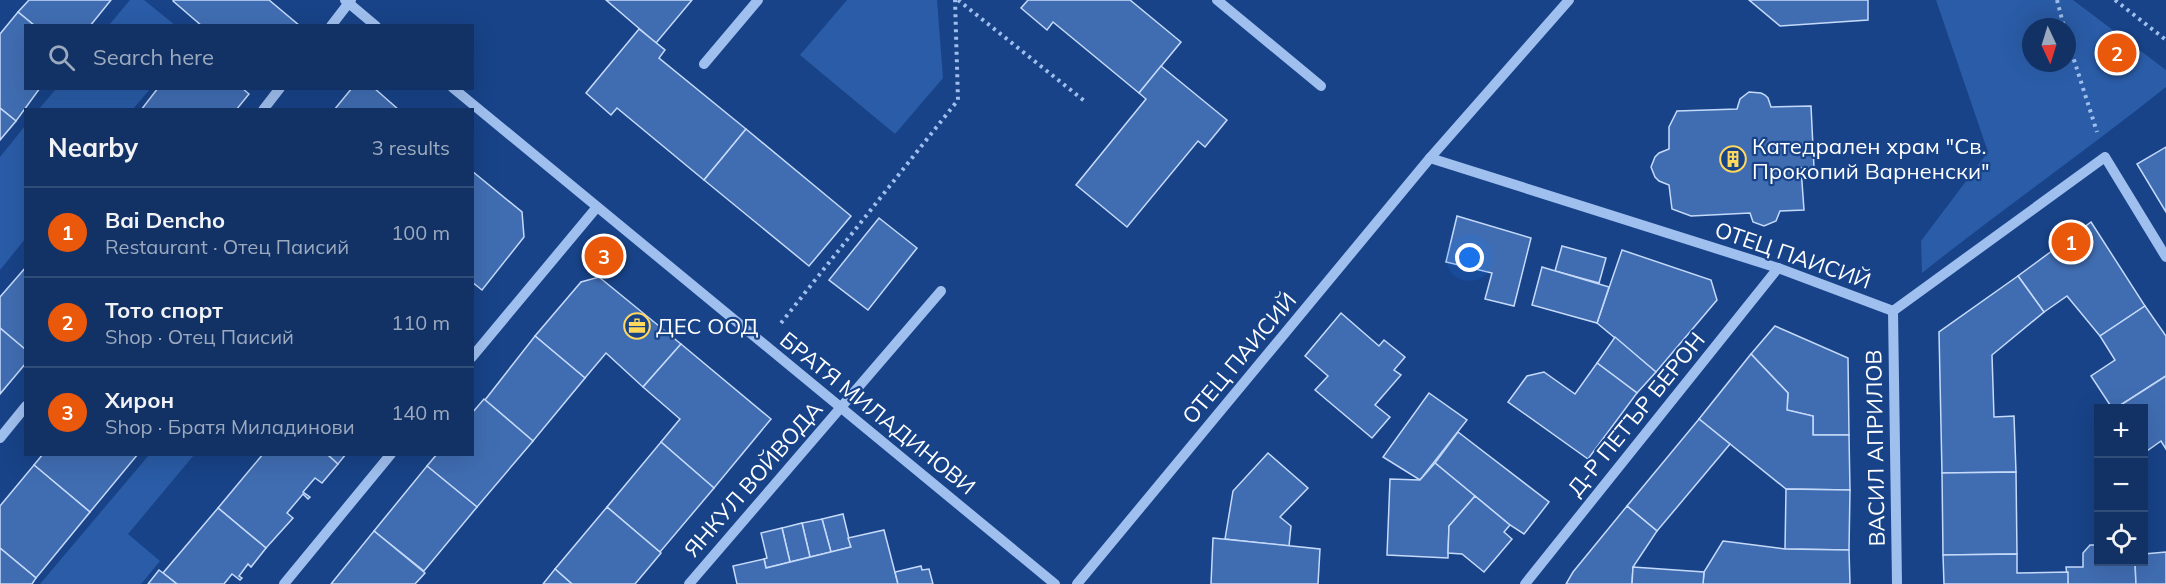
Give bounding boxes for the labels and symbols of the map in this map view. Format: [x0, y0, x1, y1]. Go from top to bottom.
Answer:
north arrow [2022, 18, 2076, 72]
pin: 2 [2098, 31, 2136, 76]
place label: Катедрален храм "Св. Прокопий Варненски" [1752, 132, 1990, 185]
building icon: Катедрален храм "Св. Прокопий Варненски" [1718, 144, 1748, 174]
street label: ОТЕЦ ПАИСИЙ [1711, 215, 1875, 295]
pin: 1 [2052, 220, 2090, 264]
pin: 3 [584, 234, 624, 278]
your location [1455, 243, 1484, 272]
street label: ОТЕЦ ПАИСИЙ [1176, 287, 1302, 429]
office icon: ДЕС ООД [622, 311, 652, 341]
place label: ДЕС ООД [656, 312, 759, 340]
street label: БРАТЯ МИЛАДИНОВИ [775, 325, 981, 501]
street label: Д-Р ПЕТЪР БЕРОН [1561, 326, 1711, 502]
street label: ВАСИЛ АПРИЛОВ [1859, 349, 1891, 547]
street label: ЯНКУЛ ВОЙВОДА [678, 395, 828, 563]

